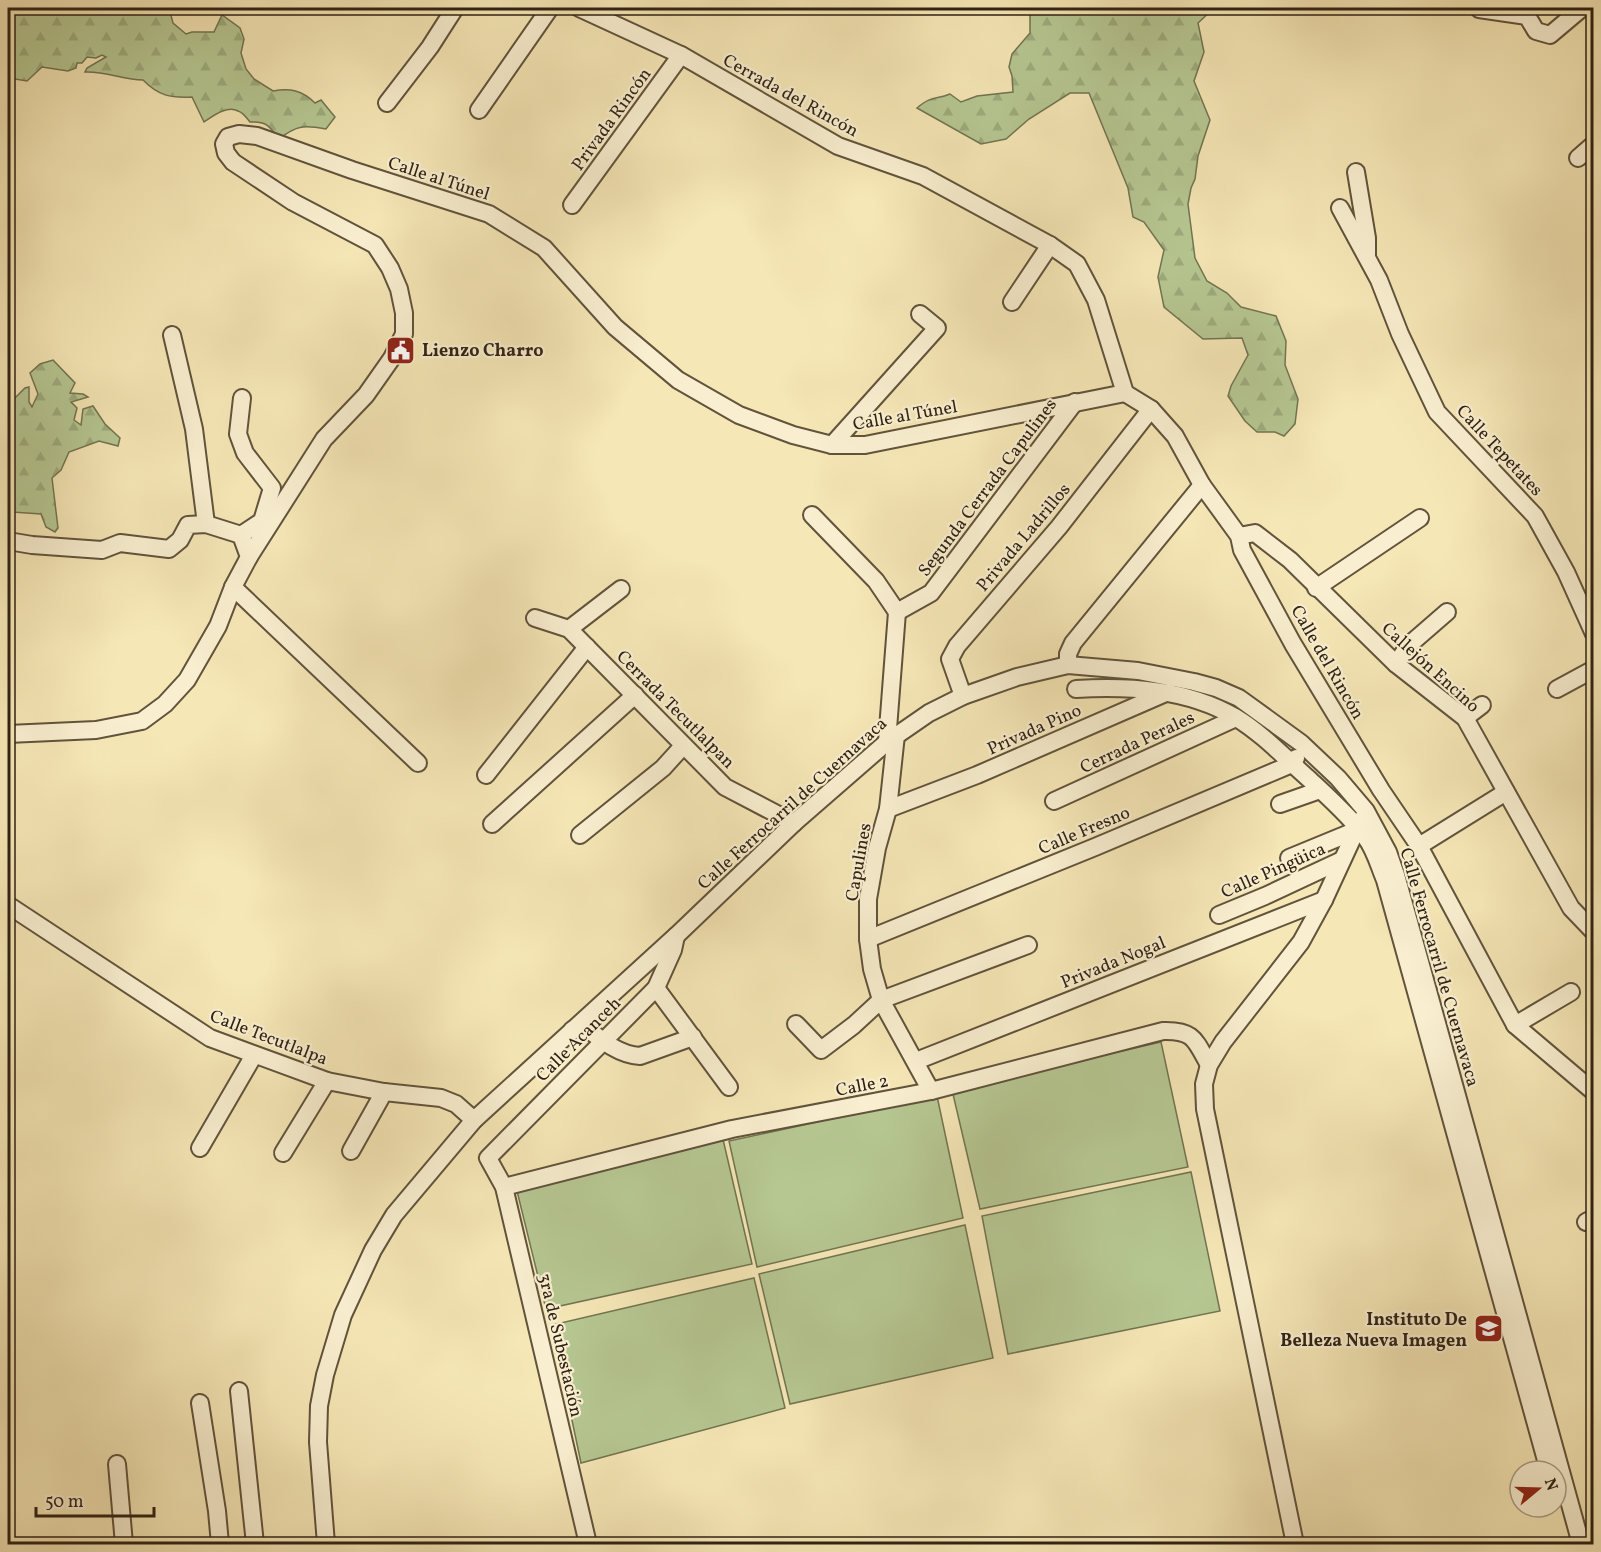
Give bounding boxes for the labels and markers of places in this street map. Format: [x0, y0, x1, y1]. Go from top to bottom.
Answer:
public building icon: Lienzo Charro [385, 334, 417, 366]
place label: Lienzo Charro [422, 339, 544, 364]
place label: Instituto De Belleza Nueva Imagen [1280, 1308, 1467, 1354]
school or university icon: Instituto De Belleza Nueva Imagen [1472, 1313, 1504, 1345]

